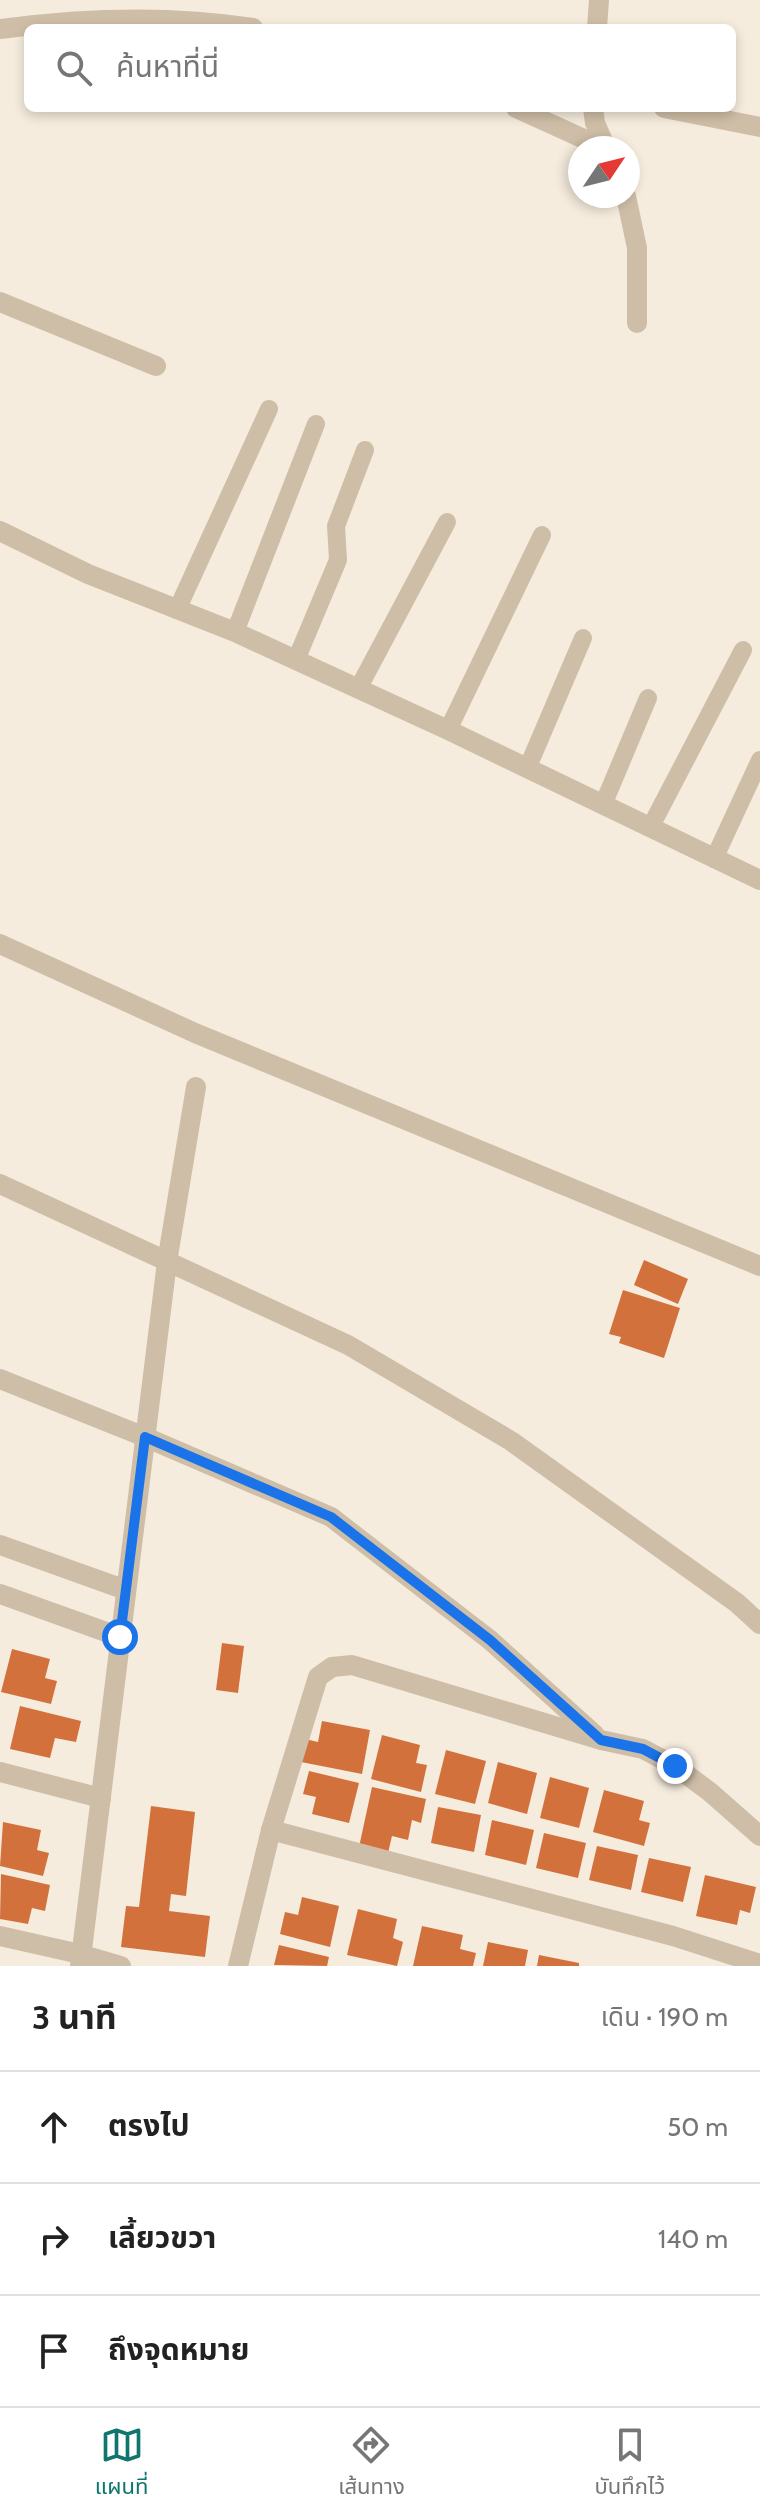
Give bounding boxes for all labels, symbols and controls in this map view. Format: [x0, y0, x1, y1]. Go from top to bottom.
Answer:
search box [24, 24, 736, 112]
icon: search [52, 46, 96, 90]
text: ค้นหาที่นี่ [116, 48, 219, 85]
north arrow [568, 136, 640, 208]
route start [102, 1619, 138, 1655]
route end [657, 1748, 693, 1784]
text: 3 นาที [32, 1996, 117, 2038]
text: เดิน · 190 m [601, 2001, 728, 2033]
icon: ahead [32, 2105, 76, 2149]
text: ตรงไป [108, 2107, 190, 2144]
text: 50 m [667, 2111, 728, 2143]
icon: right [32, 2217, 76, 2261]
text: เลี้ยวขวา [108, 2219, 216, 2256]
text: 140 m [658, 2223, 728, 2255]
icon: arrive [32, 2329, 76, 2373]
text: ถึงจุดหมาย [108, 2331, 249, 2368]
tab: แผนที่ [95, 2423, 149, 2504]
tab: เส้นทาง [338, 2423, 405, 2504]
tab: บันทึกไว้ [594, 2423, 665, 2504]

